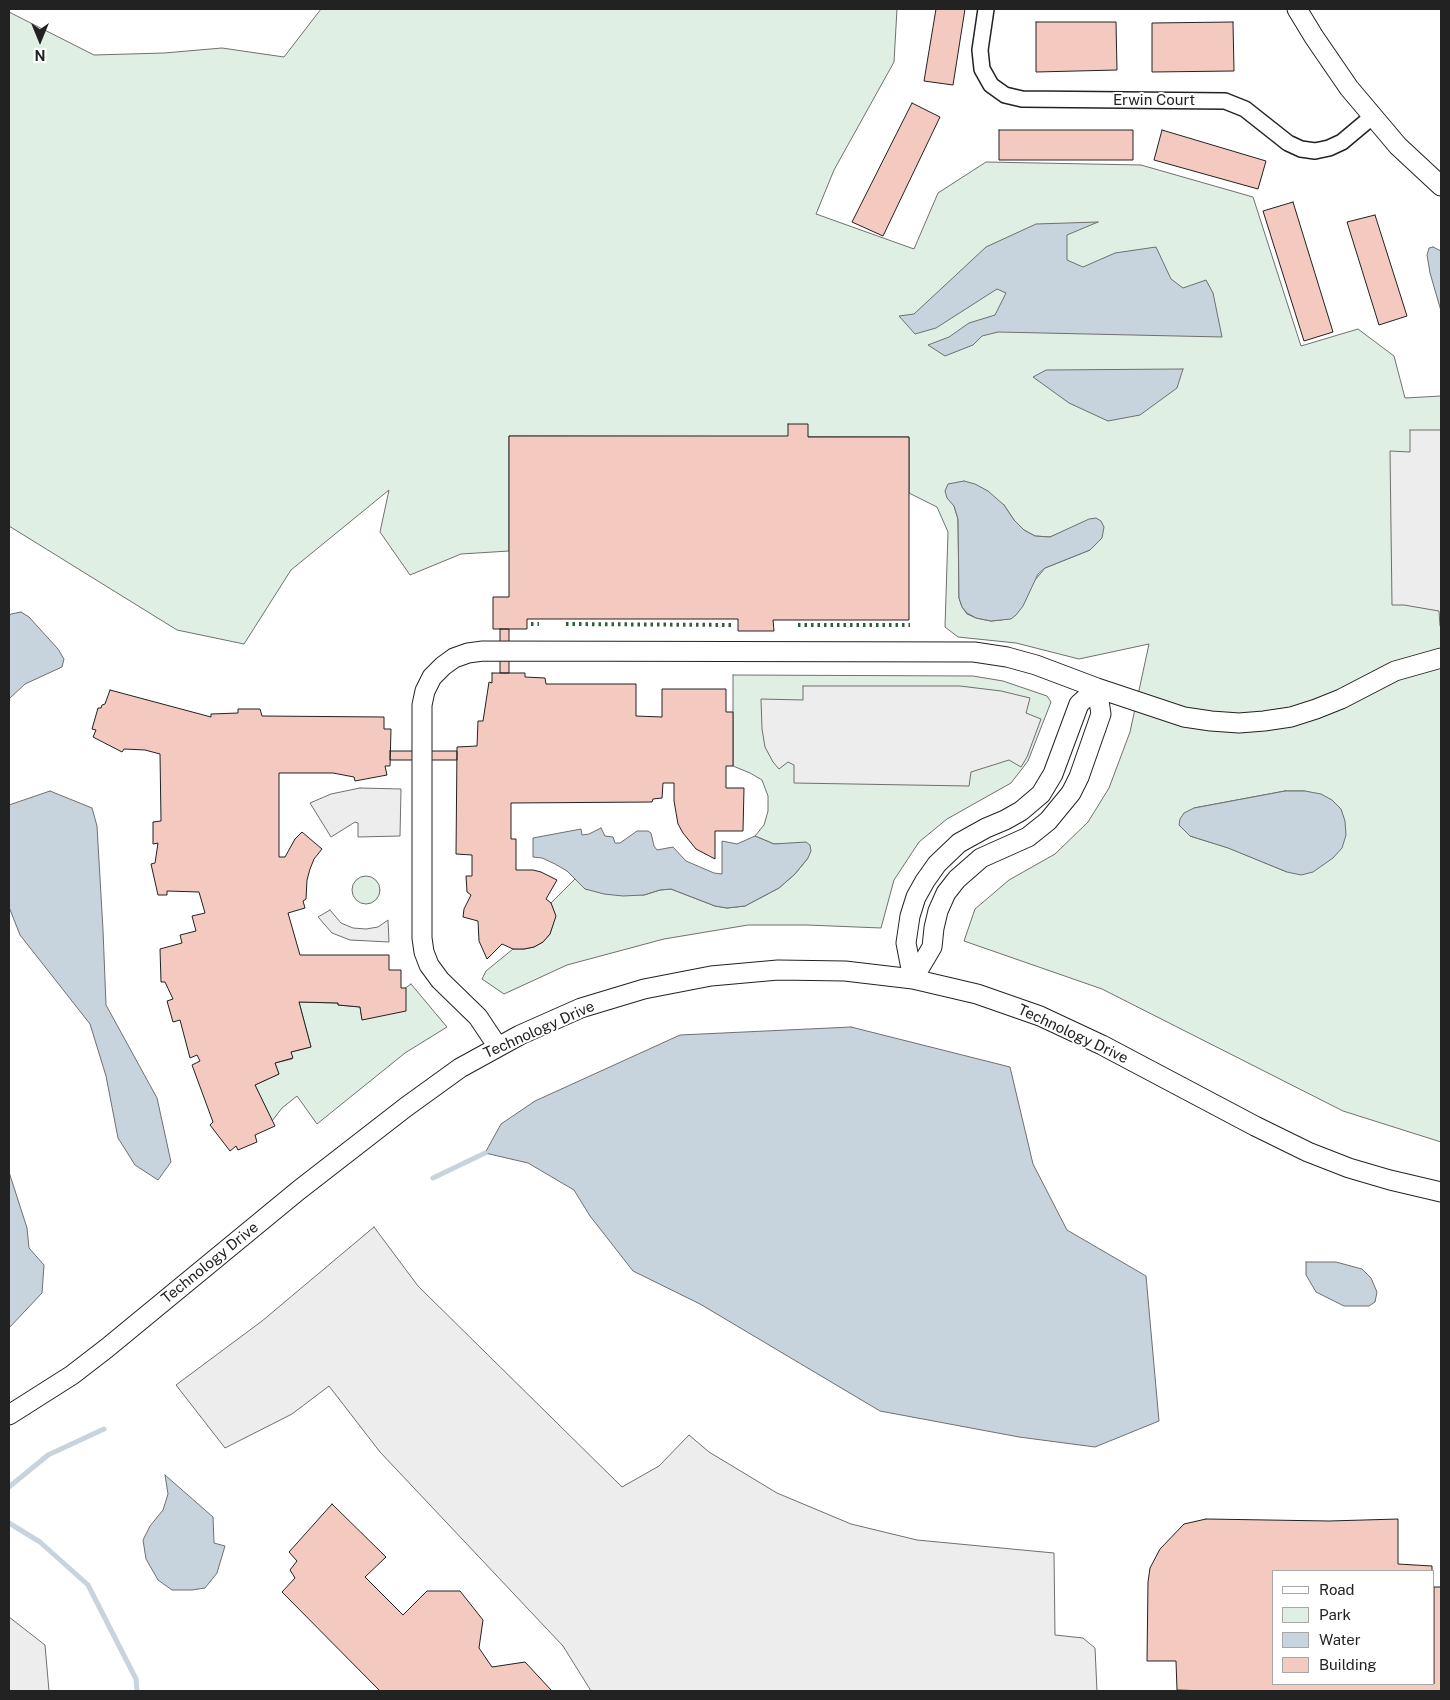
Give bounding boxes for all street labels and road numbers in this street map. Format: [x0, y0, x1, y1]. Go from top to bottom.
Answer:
street label: Erwin Court [1113, 91, 1195, 109]
street label: Technology Drive [481, 997, 597, 1063]
street label: Technology Drive [1015, 1001, 1131, 1067]
street label: Technology Drive [158, 1218, 262, 1308]

